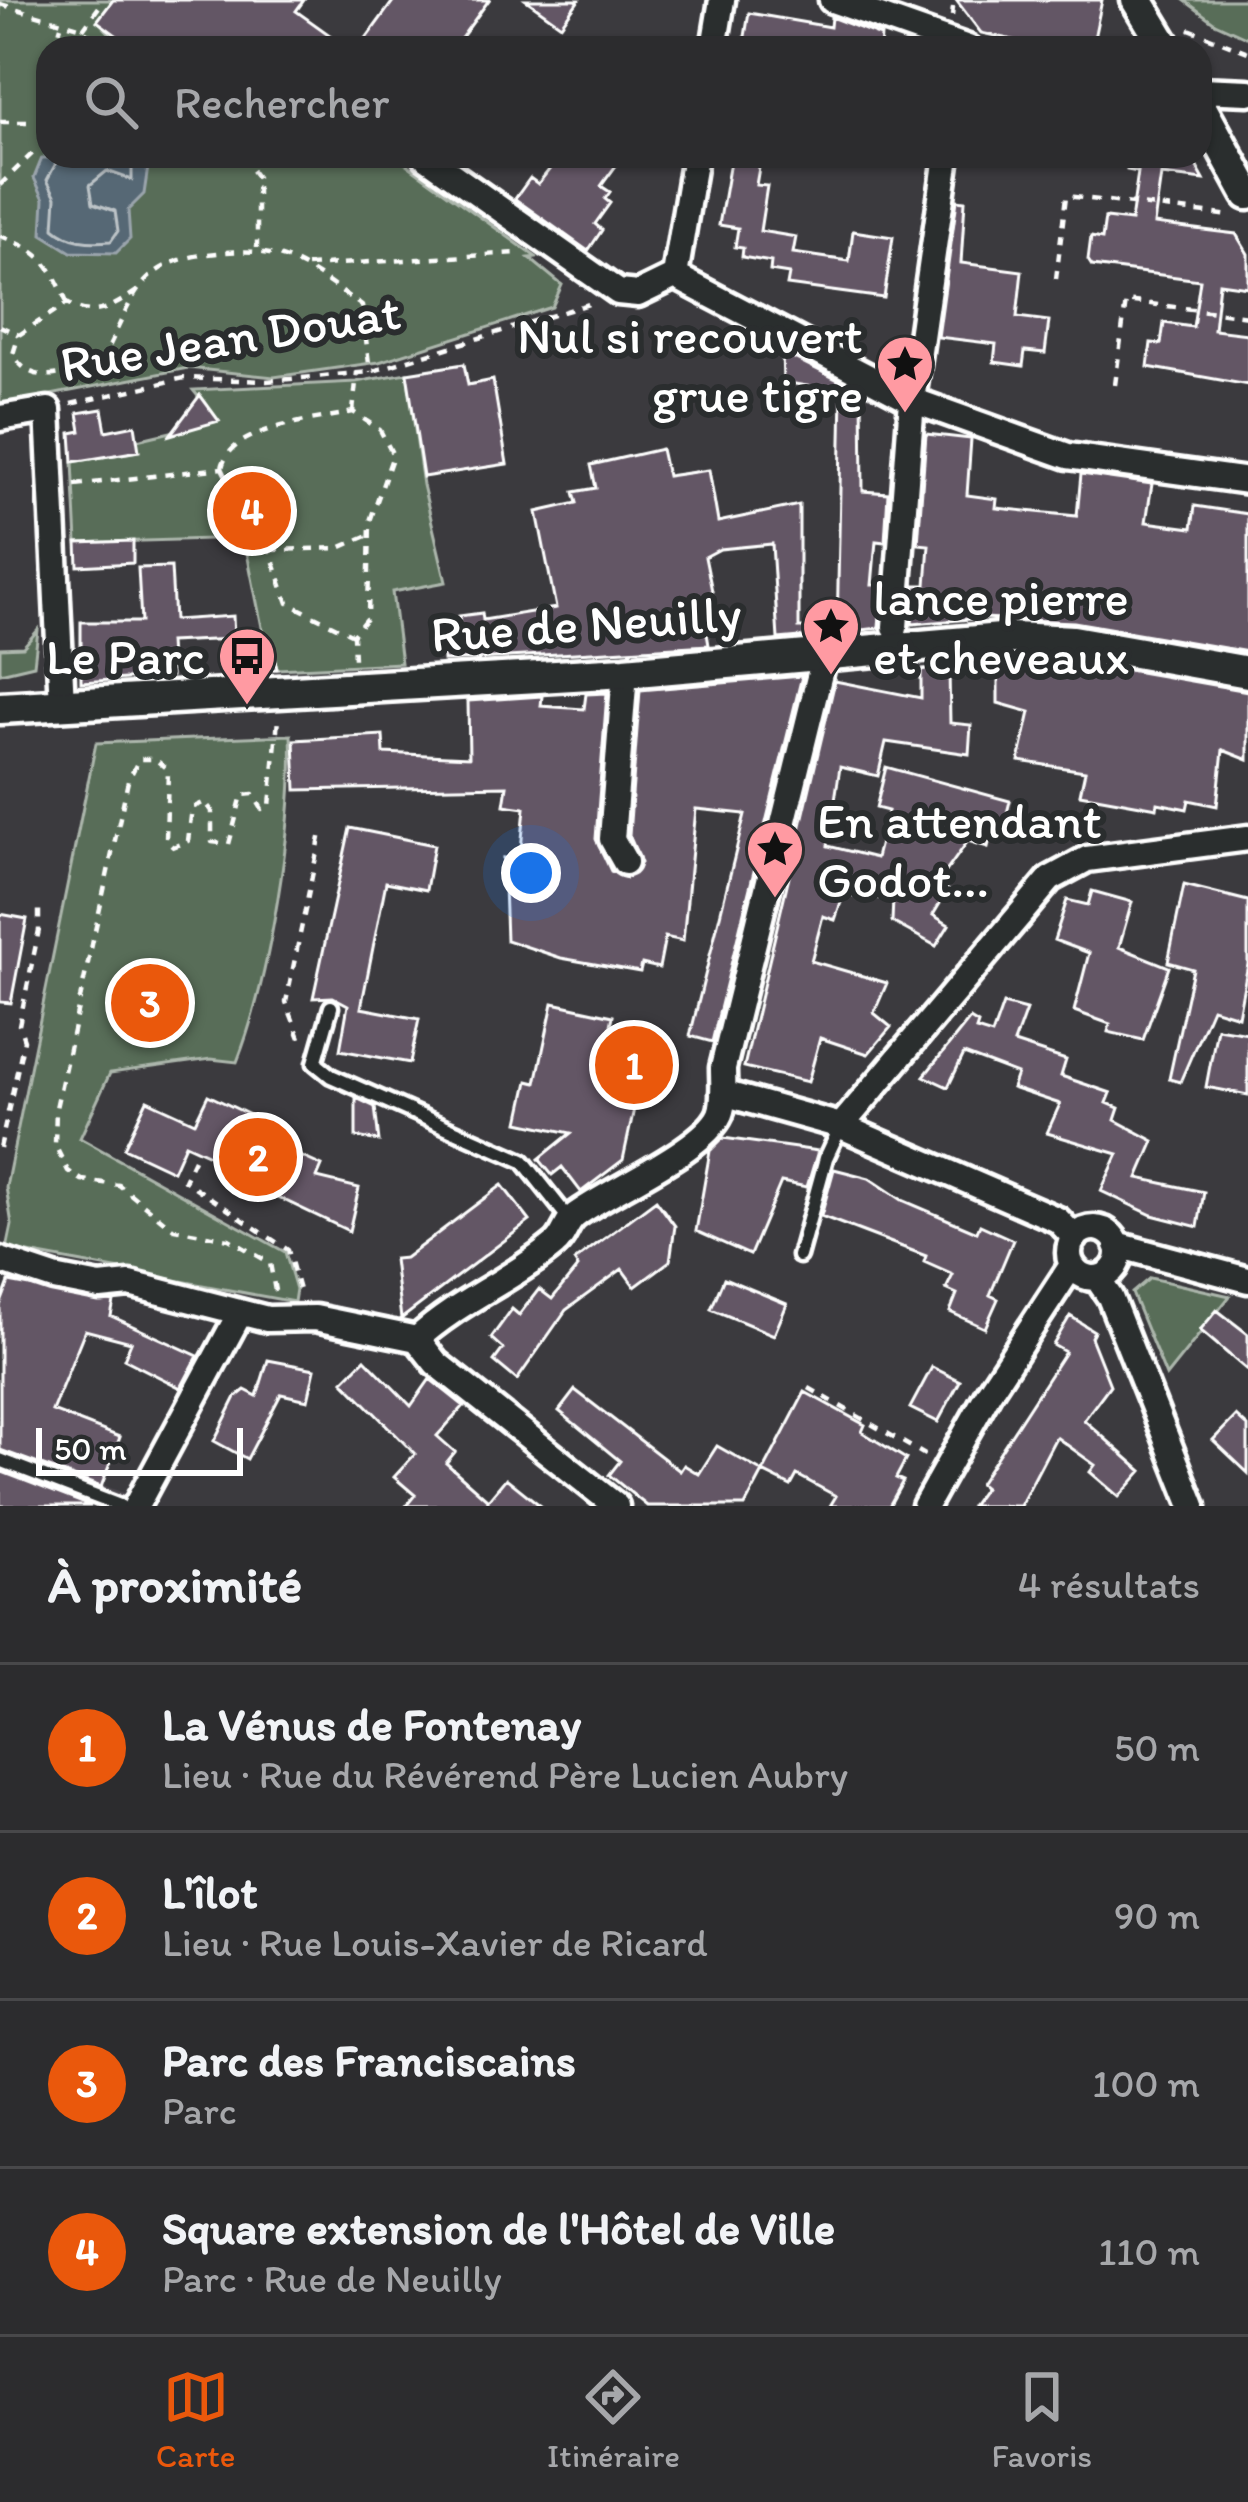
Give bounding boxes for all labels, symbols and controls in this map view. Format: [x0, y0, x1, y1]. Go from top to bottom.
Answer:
search box [36, 36, 1212, 168]
icon: search [78, 69, 144, 135]
text: Rechercher [174, 75, 389, 129]
street label: Rue Jean Douat [56, 281, 404, 394]
place label: Nul si recouvert grue tigre [517, 305, 863, 425]
place icon: Nul si recouvert grue tigre [874, 333, 936, 415]
pin: 4 [213, 466, 291, 556]
place label: lance pierre et cheveaux [873, 567, 1129, 687]
street label: Rue de Neuilly [429, 582, 744, 665]
place icon: lance pierre et cheveaux [800, 595, 862, 677]
bus stop icon: Le Parc [216, 625, 278, 707]
place label: Le Parc [46, 626, 205, 687]
place label: En attendant Godot... [817, 790, 1102, 910]
place icon: En attendant Godot... [744, 818, 806, 900]
your location [501, 843, 561, 903]
pin: 3 [111, 958, 189, 1048]
pin: 1 [595, 1020, 673, 1110]
pin: 2 [219, 1112, 297, 1202]
scale bar [36, 1422, 243, 1475]
text: 50 m [54, 1429, 127, 1468]
text: À proximité [48, 1554, 302, 1615]
text: 4 résultats [1018, 1561, 1200, 1608]
text: La Vénus de Fontenay [162, 1697, 581, 1751]
text: 1 [78, 1724, 96, 1771]
text: 50 m [1114, 1724, 1200, 1771]
text: Lieu · Rue du Révérend Père Lucien Aubry [162, 1751, 848, 1798]
text: L'îlot [162, 1865, 257, 1919]
text: 2 [77, 1892, 97, 1939]
text: 90 m [1114, 1892, 1200, 1939]
text: Lieu · Rue Louis-Xavier de Ricard [162, 1919, 708, 1966]
text: Parc des Franciscains [162, 2033, 576, 2087]
text: 3 [76, 2060, 98, 2107]
text: 100 m [1092, 2060, 1200, 2107]
text: Parc [162, 2087, 237, 2134]
text: Square extension de l'Hôtel de Ville [162, 2201, 835, 2255]
text: 4 [75, 2228, 99, 2275]
text: 110 m [1098, 2228, 1200, 2275]
text: Parc · Rue de Neuilly [162, 2255, 502, 2302]
tab: Carte [156, 2364, 235, 2475]
tab: Itinéraire [547, 2364, 680, 2475]
tab: Favoris [992, 2364, 1092, 2475]

